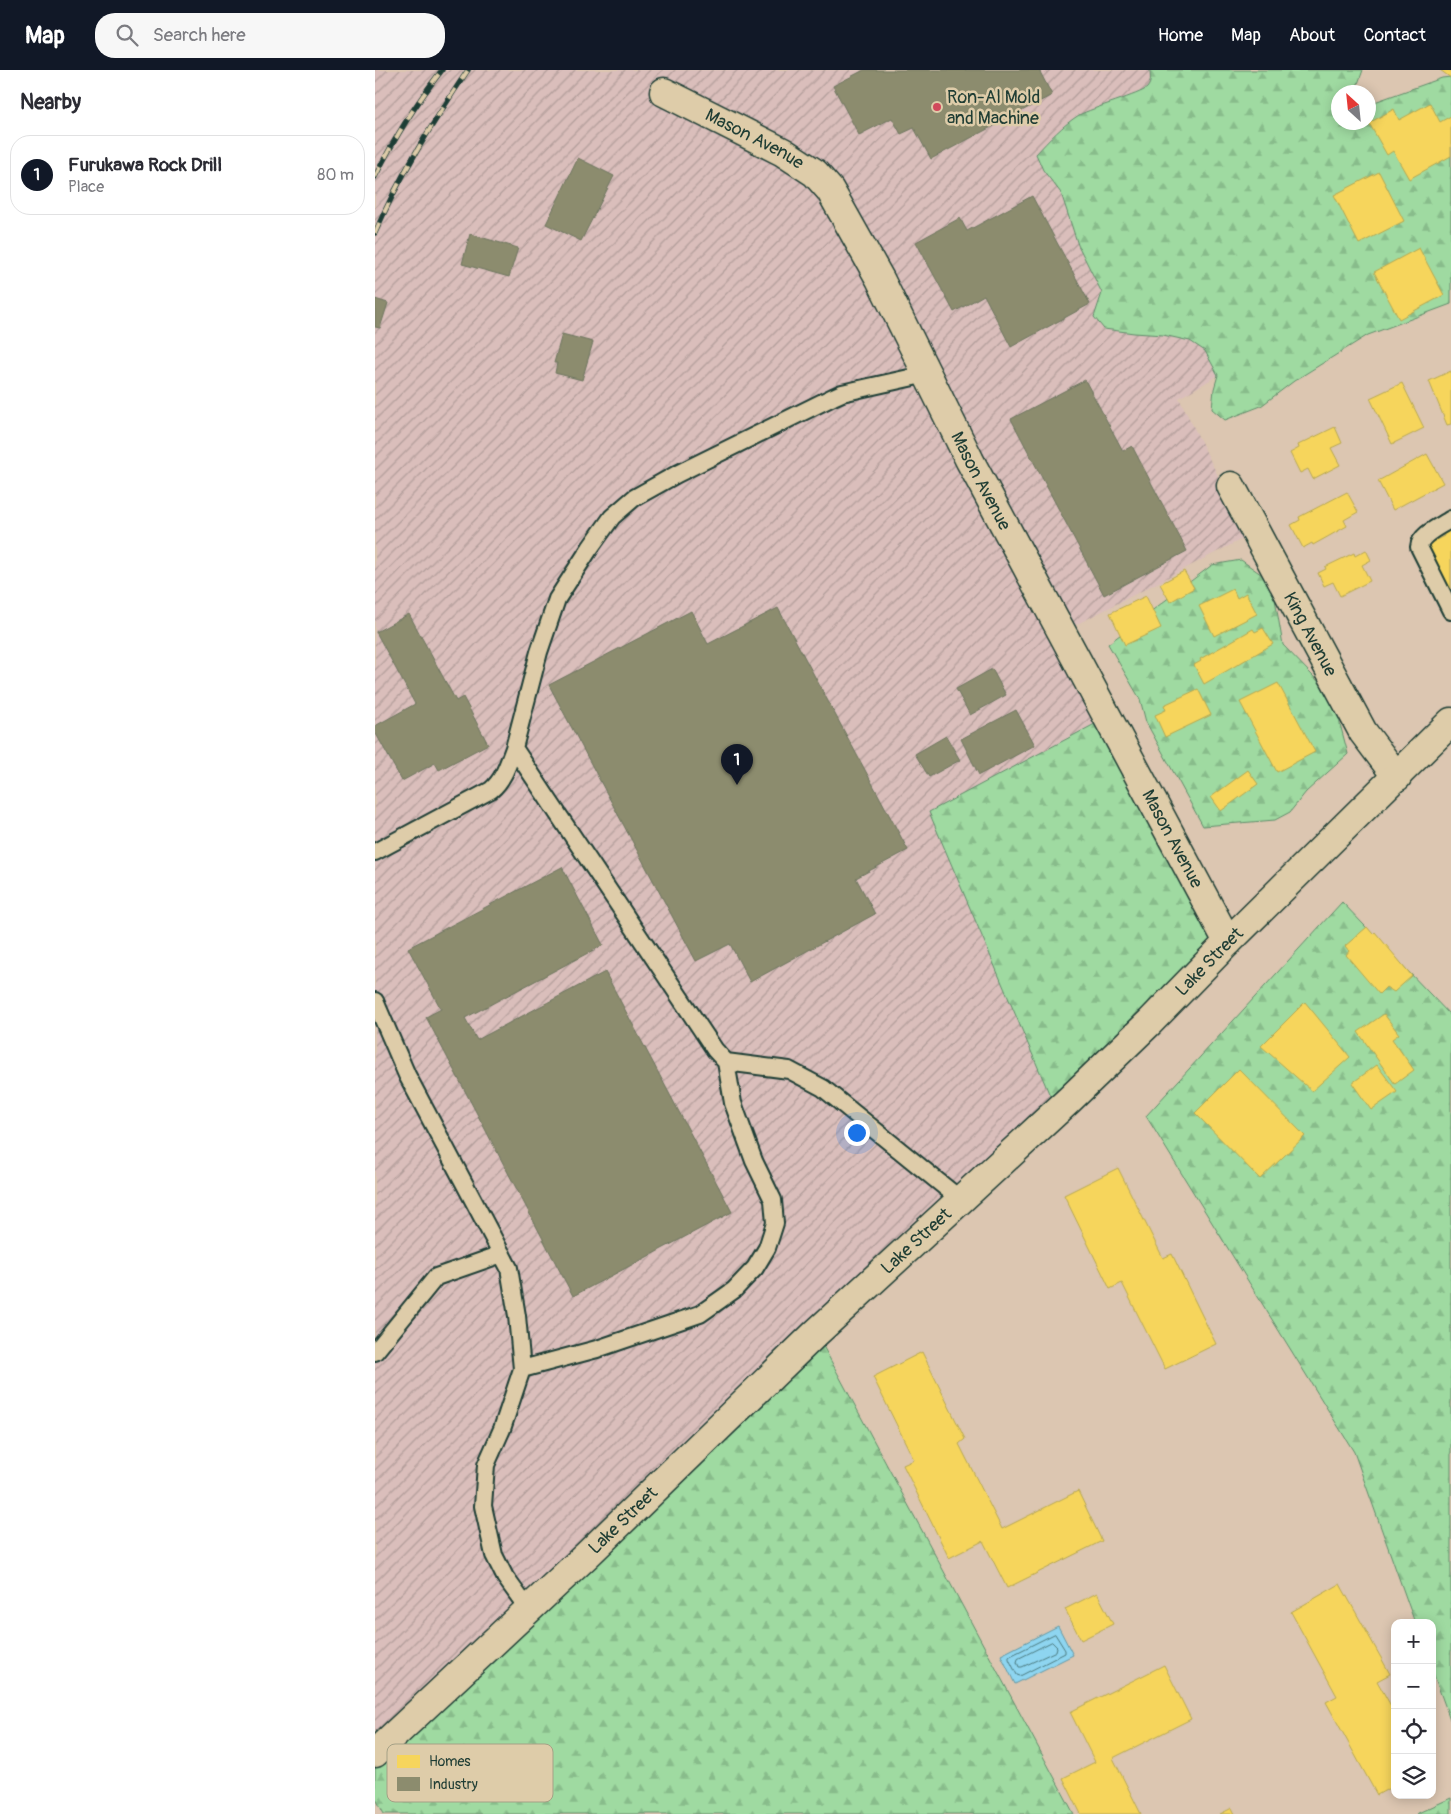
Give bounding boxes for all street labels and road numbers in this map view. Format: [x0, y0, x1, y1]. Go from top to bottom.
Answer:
street label: Mason Avenue [701, 104, 808, 175]
street label: Mason Avenue [945, 428, 1016, 535]
street label: King Avenue [1278, 588, 1342, 681]
street label: Mason Avenue [1136, 786, 1208, 892]
street label: Lake Street [1171, 922, 1249, 1001]
street label: Lake Street [876, 1203, 957, 1279]
street label: Lake Street [584, 1481, 663, 1559]

